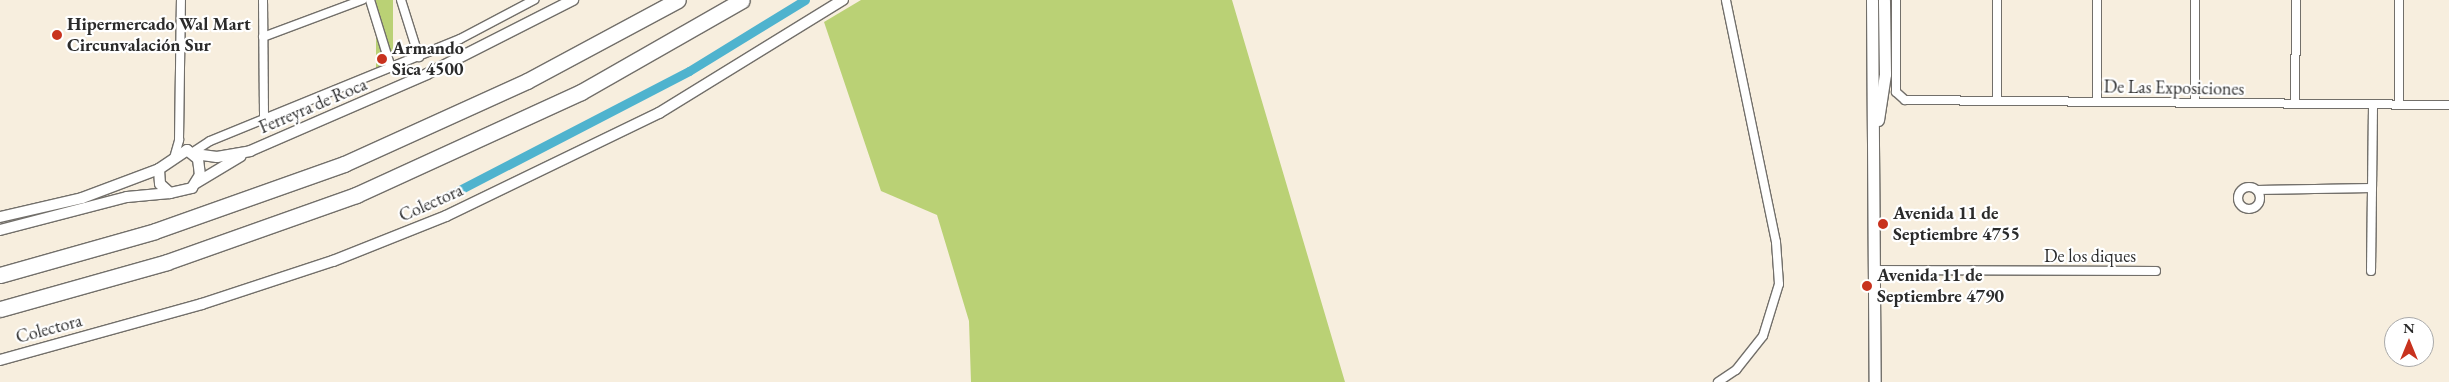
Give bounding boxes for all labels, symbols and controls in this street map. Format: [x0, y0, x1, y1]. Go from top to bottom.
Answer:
place label: Hipermercado Wal Mart Circunvalación Sur [67, 14, 251, 56]
marker: Hipermercado Wal Mart Circunvalación Sur [51, 29, 63, 41]
place label: Armando Sica 4500 [392, 38, 464, 80]
marker: Armando Sica 4500 [376, 53, 388, 65]
street label: Ferreyra de Roca [256, 74, 370, 138]
street label: De Las Exposiciones [2103, 76, 2245, 100]
street label: Colectora [396, 179, 466, 227]
place label: Avenida 11 de Septiembre 4755 [1893, 203, 2020, 245]
marker: Avenida 11 de Septiembre 4755 [1877, 218, 1889, 230]
street label: De los diques [2044, 245, 2136, 267]
place label: Avenida 11 de Septiembre 4790 [1877, 265, 2004, 308]
marker: Avenida 11 de Septiembre 4790 [1861, 280, 1873, 292]
street label: Colectora [14, 310, 84, 348]
north arrow [2384, 317, 2434, 367]
text: N [2403, 319, 2415, 337]

